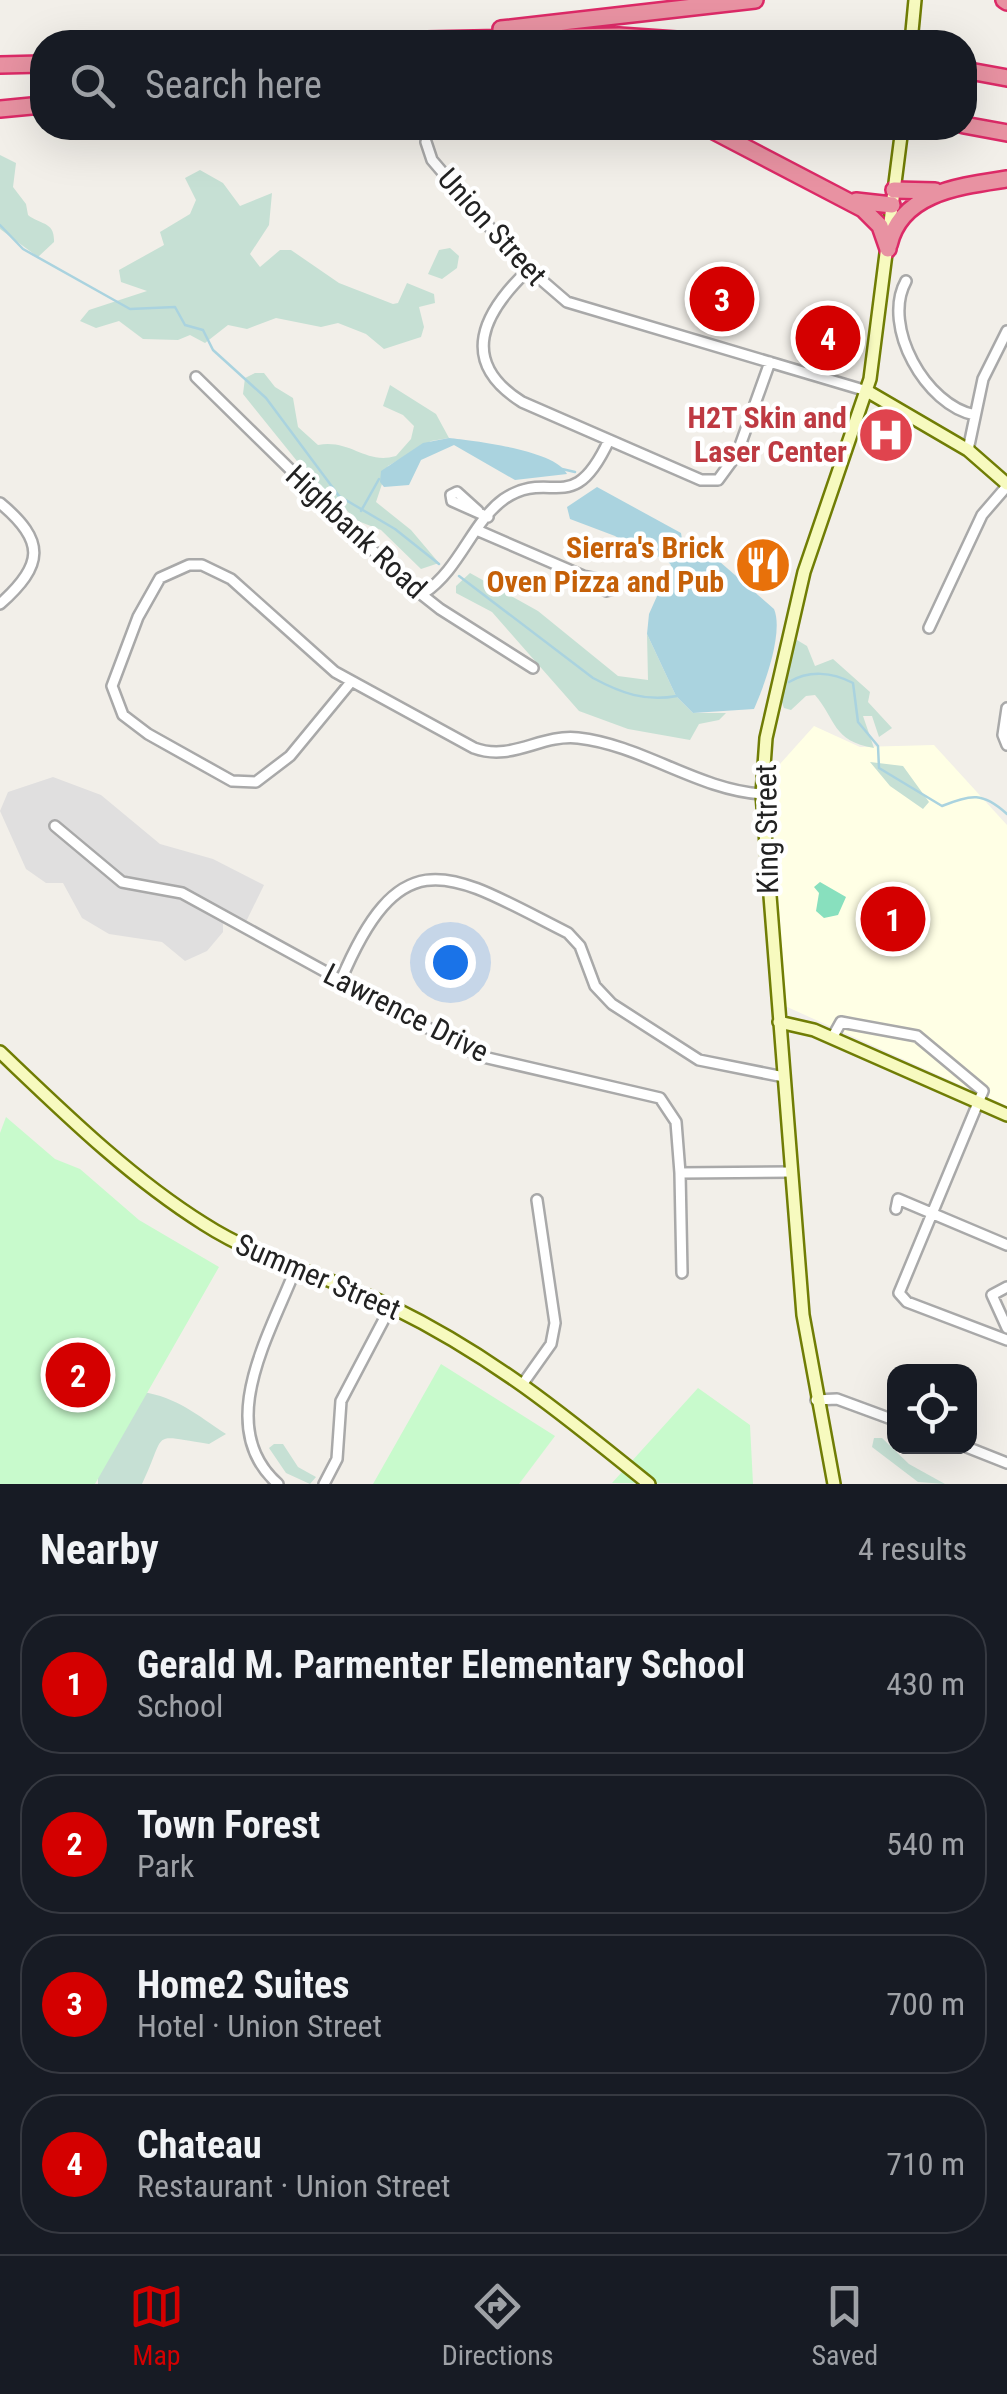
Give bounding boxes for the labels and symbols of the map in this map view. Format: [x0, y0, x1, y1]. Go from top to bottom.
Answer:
street label: Union Street [431, 161, 554, 292]
pin: 3 [690, 262, 754, 336]
pin: 4 [796, 300, 860, 376]
place label: H2T Skin and Laser Center [688, 400, 847, 469]
hospital icon: H2T Skin and Laser Center [856, 405, 916, 465]
street label: Highbank Road [279, 458, 434, 606]
place label: Sierra's Brick Oven Pizza and Pub [486, 530, 725, 599]
restaurant icon: Sierra's Brick Oven Pizza and Pub [733, 535, 793, 595]
street label: King Street [748, 764, 785, 894]
pin: 1 [860, 882, 926, 956]
your location [425, 937, 476, 988]
street label: Lawrence Drive [318, 956, 494, 1069]
street label: Summer Street [231, 1226, 406, 1327]
pin: 2 [46, 1338, 110, 1412]

